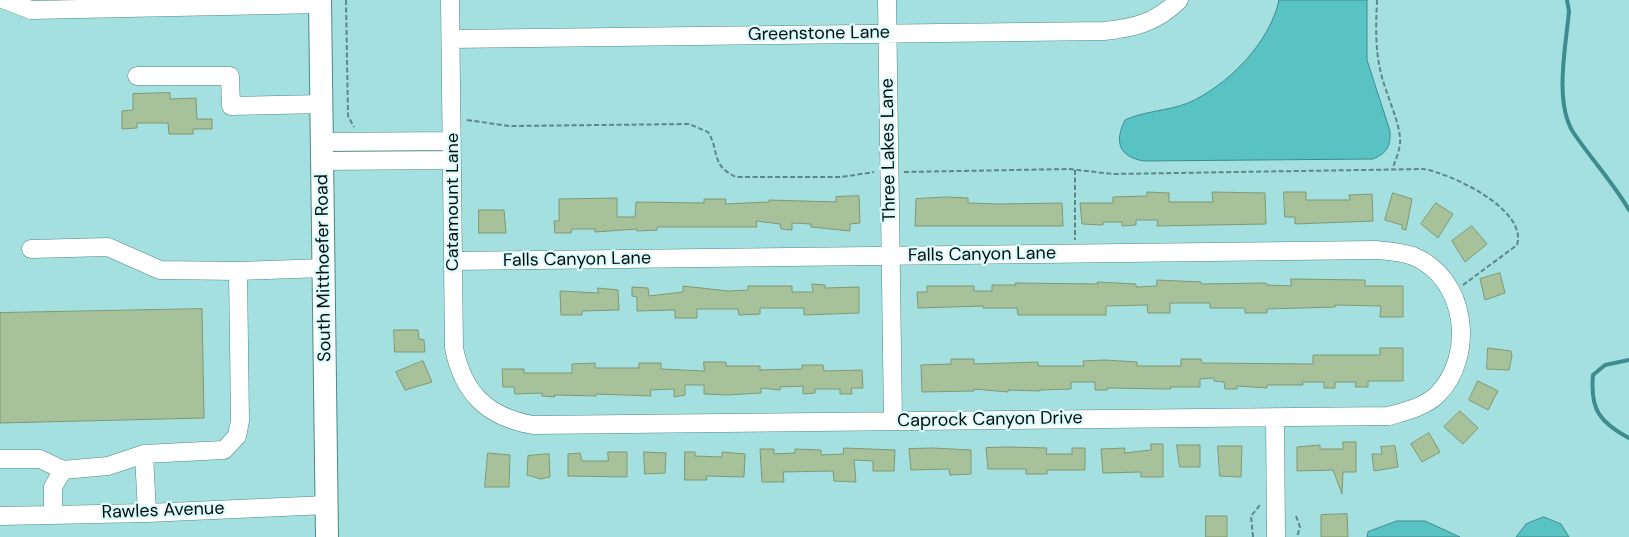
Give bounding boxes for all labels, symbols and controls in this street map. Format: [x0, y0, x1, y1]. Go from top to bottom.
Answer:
street label: Greenstone Lane [748, 22, 890, 46]
street label: Three Lakes Lane [877, 78, 901, 222]
street label: Catamount Lane [442, 133, 464, 271]
street label: South Mitthoefer Road [312, 174, 336, 362]
street label: Falls Canyon Lane [908, 243, 1056, 267]
street label: Falls Canyon Lane [503, 248, 651, 272]
street label: Caprock Canyon Drive [897, 408, 1083, 432]
street label: Rawles Avenue [101, 498, 225, 524]

